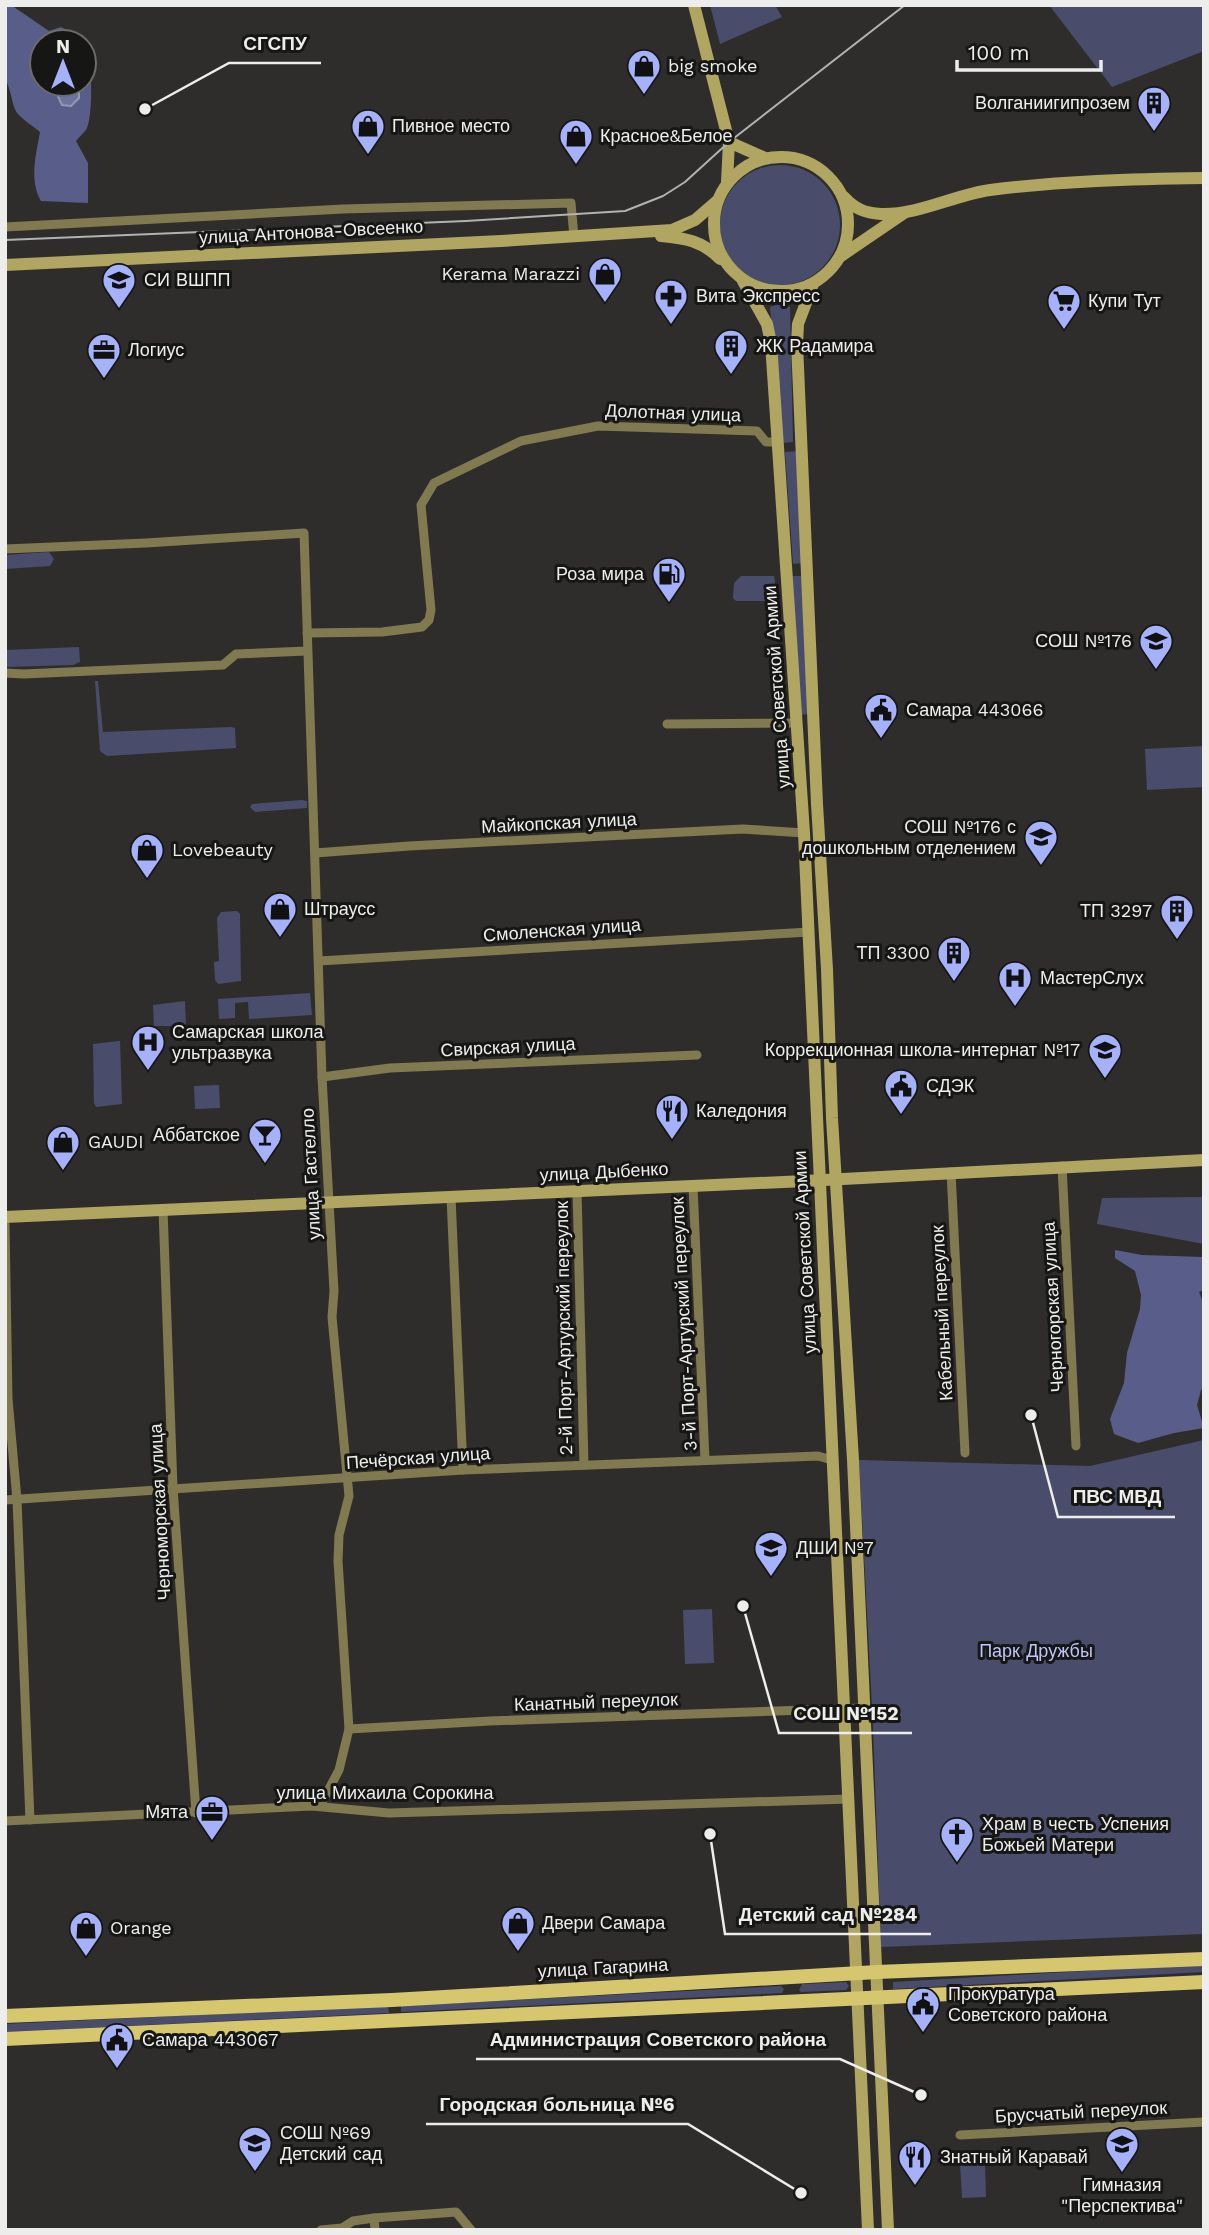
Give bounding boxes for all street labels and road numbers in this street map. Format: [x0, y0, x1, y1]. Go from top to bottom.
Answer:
street label: улица Антонова-Овсеенко [198, 215, 424, 248]
street label: Долотная улица [605, 400, 742, 425]
street label: улица Советской Армии [759, 585, 794, 789]
street label: Майкопская улица [481, 808, 638, 837]
street label: Смоленская улица [482, 913, 643, 945]
street label: Свирская улица [440, 1032, 577, 1061]
street label: улица Гастелло [297, 1108, 324, 1241]
street label: улица Советской Армии [789, 1150, 820, 1354]
street label: улица Дыбенко [539, 1158, 669, 1185]
street label: 3-й Порт-Артурский переулок [666, 1196, 701, 1452]
street label: 2-й Порт-Артурский переулок [551, 1201, 576, 1455]
street label: Черногорская улица [1037, 1220, 1067, 1393]
street label: Кабельный переулок [926, 1225, 957, 1401]
street label: Черноморская улица [144, 1422, 175, 1601]
street label: Печёрская улица [345, 1442, 492, 1473]
street label: Канатный переулок [514, 1688, 678, 1715]
street label: улица Михаила Сорокина [276, 1782, 495, 1803]
street label: улица Гагарина [537, 1954, 670, 1981]
street label: Брусчатый переулок [994, 2096, 1168, 2126]

